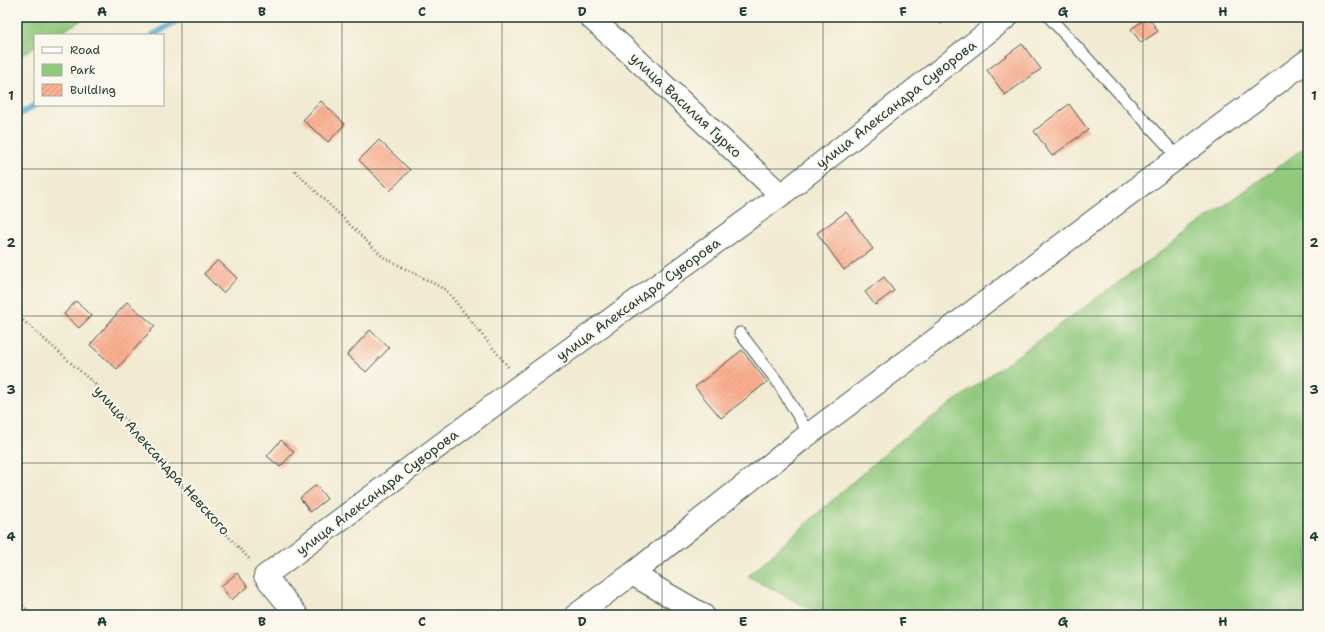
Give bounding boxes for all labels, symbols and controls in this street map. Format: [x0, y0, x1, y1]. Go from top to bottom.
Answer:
text: A [97, 3, 107, 20]
text: B [258, 3, 266, 20]
text: C [418, 3, 426, 20]
text: D [577, 3, 587, 20]
text: E [739, 3, 748, 20]
text: F [899, 3, 907, 20]
text: G [1058, 3, 1069, 20]
text: H [1218, 3, 1228, 20]
legend [34, 34, 164, 106]
street label: улица Александра Суворова [812, 36, 980, 172]
text: Road [70, 42, 101, 58]
street label: улица Василия Гурко [626, 49, 746, 161]
text: Park [70, 62, 96, 78]
text: Building [70, 82, 116, 98]
text: 1 [8, 87, 14, 104]
text: 1 [1311, 87, 1317, 104]
street label: улица Александра Суворова [552, 233, 724, 365]
text: 2 [6, 234, 16, 251]
text: 2 [1309, 234, 1319, 251]
text: 3 [6, 381, 16, 398]
street label: улица Александра Невского [90, 381, 234, 539]
text: 3 [1309, 381, 1319, 398]
street label: улица Александра Суворова [292, 425, 462, 559]
text: 4 [6, 528, 16, 545]
text: 4 [1309, 528, 1319, 545]
text: A [97, 613, 107, 630]
text: B [258, 613, 266, 630]
text: C [418, 613, 426, 630]
text: D [577, 613, 587, 630]
text: E [739, 613, 748, 630]
text: F [899, 613, 907, 630]
text: G [1058, 613, 1069, 630]
text: H [1218, 613, 1228, 630]

